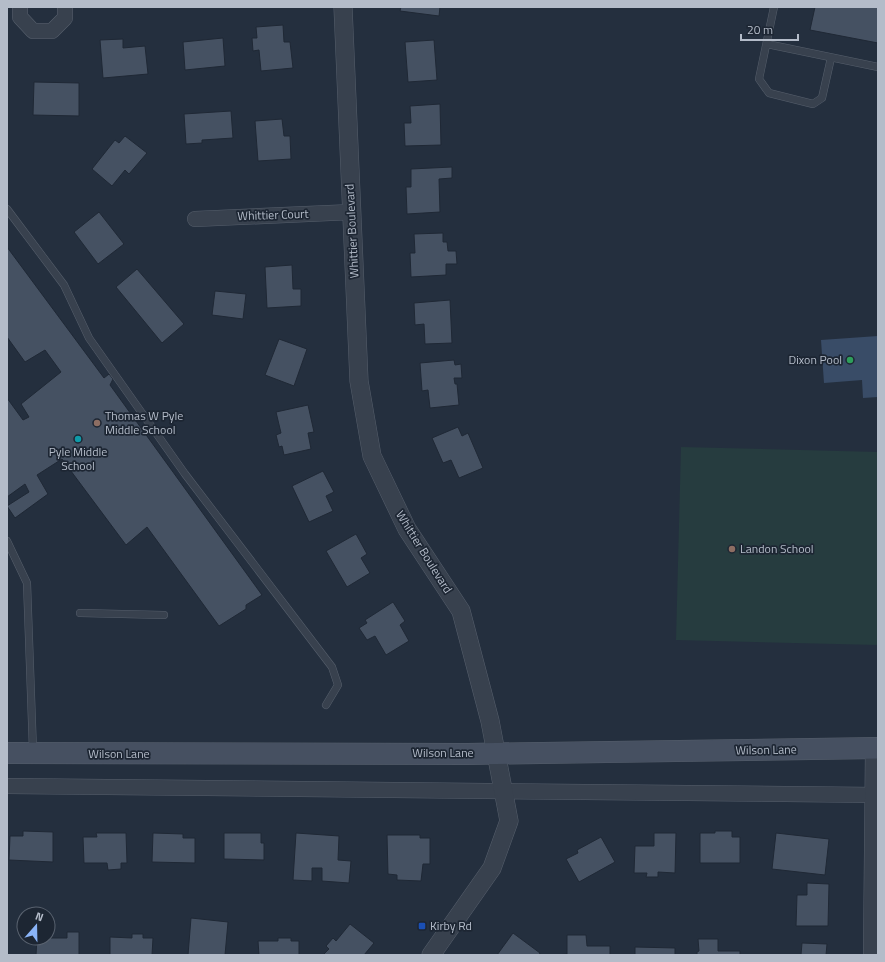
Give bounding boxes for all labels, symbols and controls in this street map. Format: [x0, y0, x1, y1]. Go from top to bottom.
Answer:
scale bar [741, 16, 798, 42]
text: 20 m [747, 20, 773, 39]
street label: Whittier Boulevard [340, 183, 363, 279]
street label: Whittier Court [237, 204, 310, 225]
place label: Dixon Pool [788, 350, 842, 369]
marker: Dixon Pool [845, 355, 855, 365]
place label: Thomas W Pyle Middle School [105, 406, 183, 439]
marker: Thomas W Pyle Middle School [92, 418, 102, 428]
marker: Pyle Middle School [73, 434, 83, 444]
place label: Pyle Middle School [49, 442, 107, 475]
street label: Whittier Boulevard [391, 507, 458, 597]
place label: Landon School [740, 539, 814, 558]
marker: Landon School [727, 544, 737, 554]
street label: Wilson Lane [735, 739, 797, 760]
street label: Wilson Lane [412, 743, 474, 762]
street label: Wilson Lane [88, 744, 150, 763]
north arrow [16, 906, 56, 946]
text: N [33, 908, 46, 925]
place label: Kirby Rd [430, 916, 472, 935]
marker: Kirby Rd [417, 921, 427, 931]

